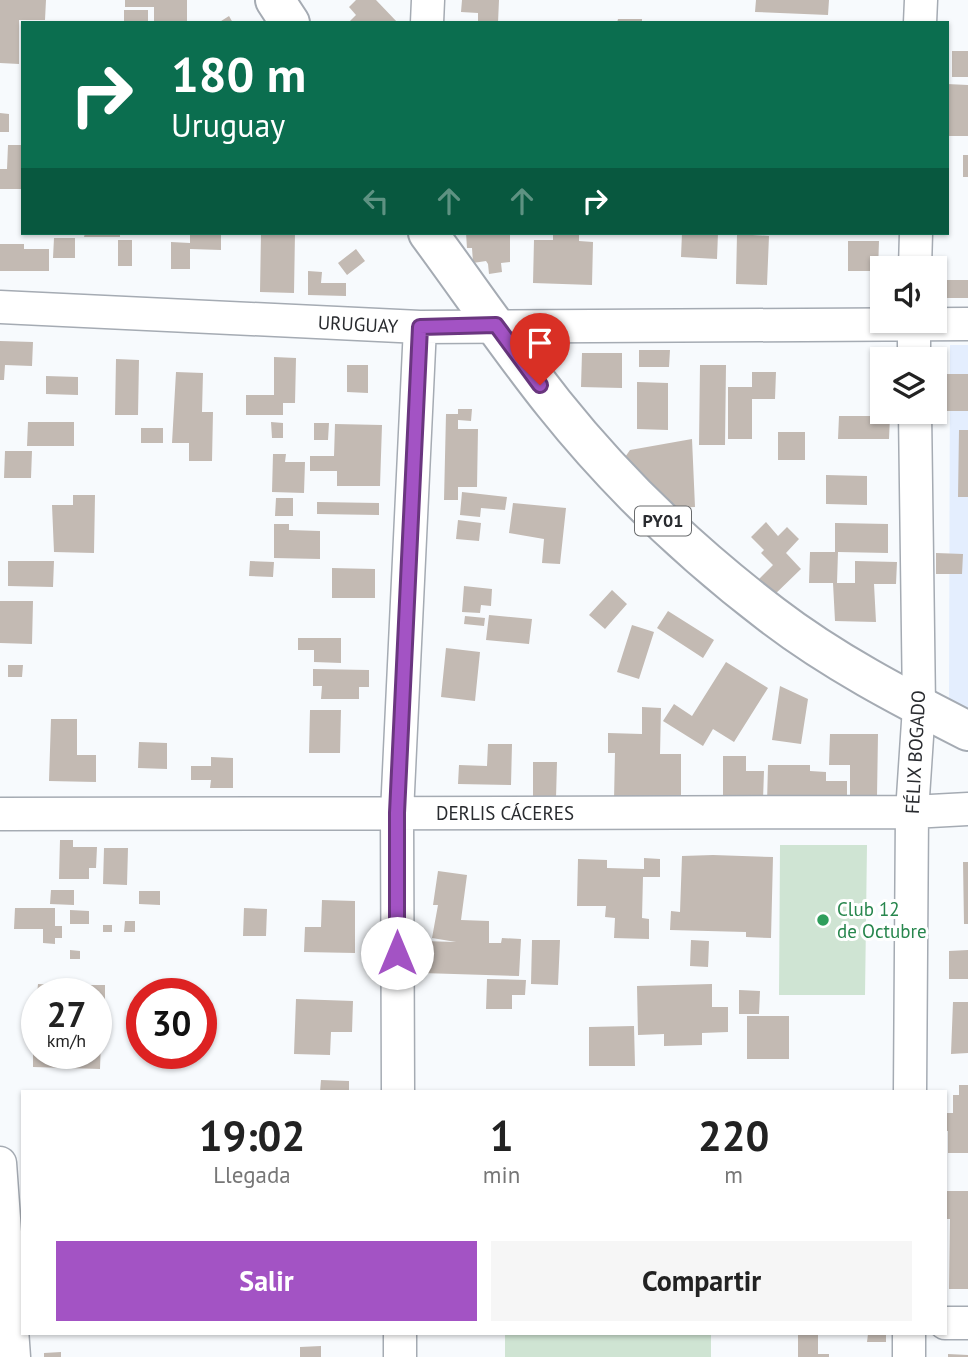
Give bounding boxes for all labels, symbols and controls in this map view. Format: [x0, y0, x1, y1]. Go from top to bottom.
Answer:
text: 180 m [171, 42, 306, 106]
icon: right [56, 49, 147, 140]
text: Uruguay [171, 104, 285, 146]
icon: left [357, 182, 395, 220]
icon: ahead [430, 182, 468, 220]
icon: ahead [503, 182, 541, 220]
icon: right [576, 182, 614, 220]
map controls [870, 256, 947, 424]
button: sound [870, 256, 947, 333]
street label: URUGUAY [317, 310, 399, 338]
pin [510, 313, 570, 385]
icon: arrive [521, 324, 559, 362]
button: layers [870, 347, 947, 424]
road number: PY01 [635, 506, 691, 536]
street label: FÉLIX BOGADO [900, 690, 930, 814]
street label: DERLIS CÁCERES [436, 801, 574, 825]
place label: Club 12 de Octubre [837, 897, 927, 943]
marker: Club 12 de Octubre [815, 912, 831, 928]
position arrow [360, 916, 434, 990]
speed limit sign: 30 [126, 978, 217, 1069]
text: 27 [47, 991, 86, 1037]
text: km/h [47, 1029, 86, 1052]
text: 19:02 [199, 1108, 305, 1163]
text: 1 [490, 1108, 513, 1163]
text: 220 [698, 1108, 769, 1163]
text: Llegada [213, 1160, 291, 1189]
text: min [483, 1160, 520, 1189]
text: m [724, 1160, 743, 1189]
button: Salir [56, 1241, 477, 1321]
button: Compartir [491, 1241, 912, 1321]

